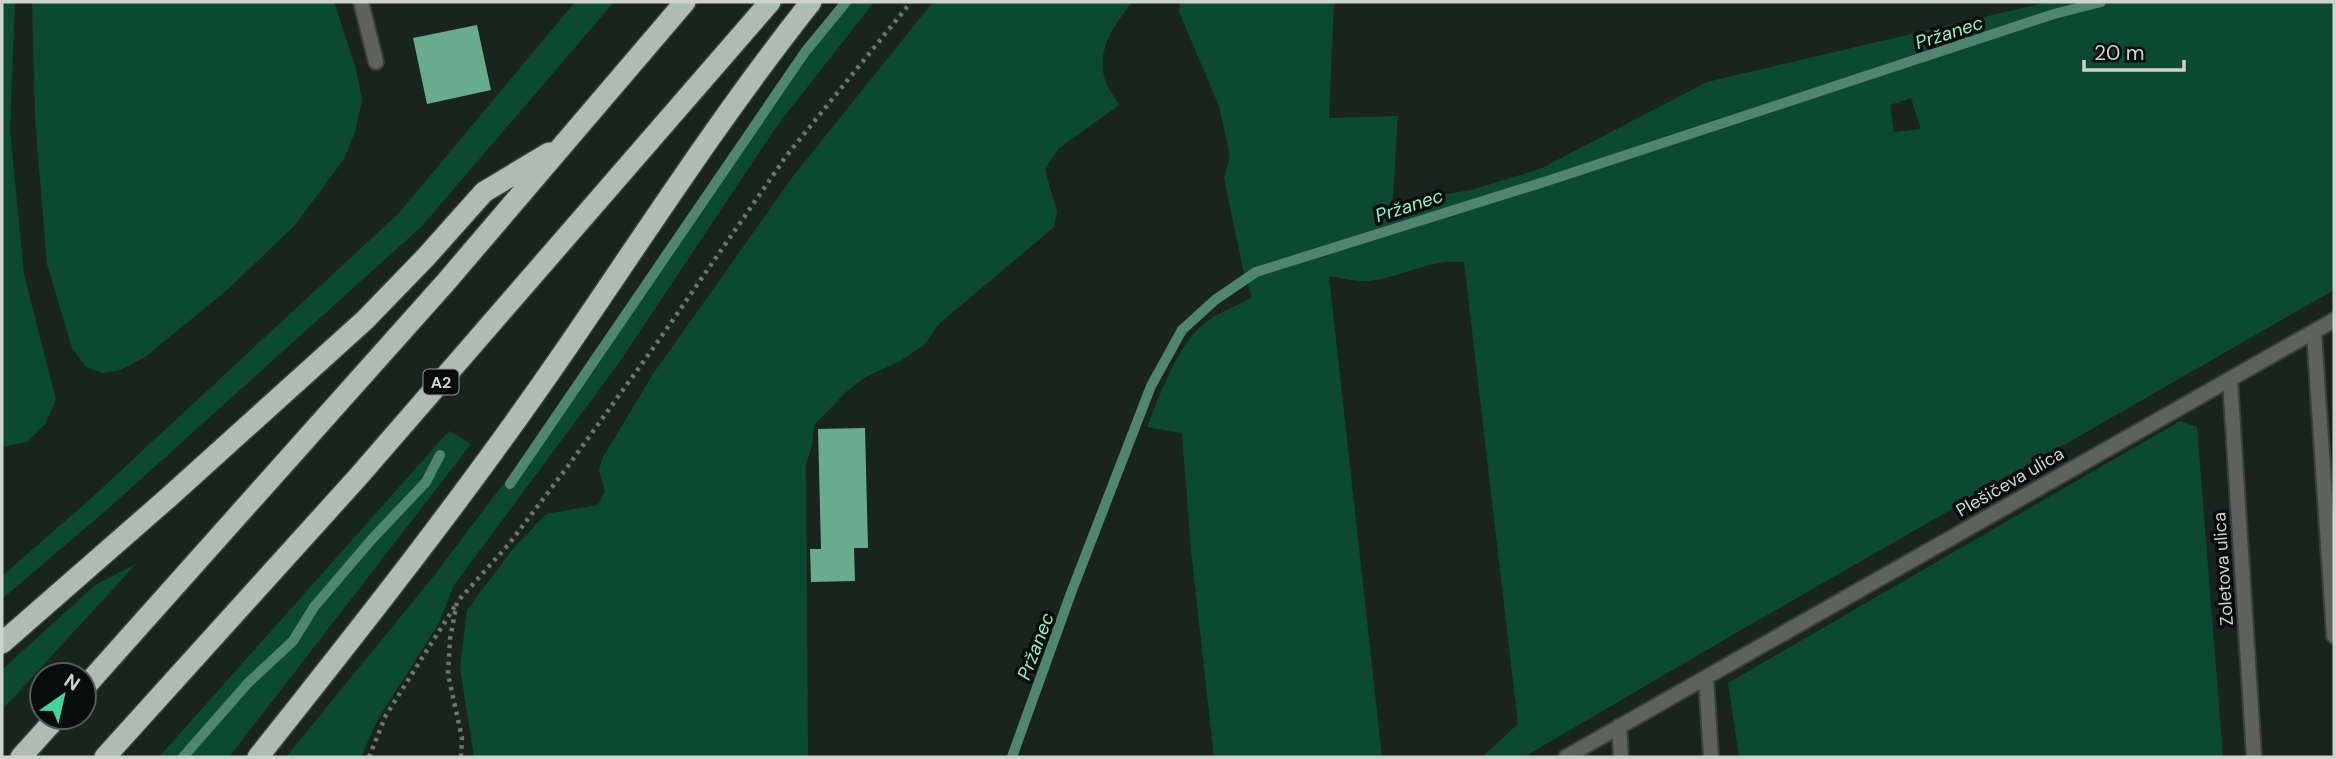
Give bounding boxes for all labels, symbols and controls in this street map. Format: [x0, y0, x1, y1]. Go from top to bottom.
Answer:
water label: Pržanec [1912, 10, 1986, 55]
scale bar [2084, 28, 2184, 72]
text: 20 m [2094, 39, 2145, 67]
water label: Pržanec [1372, 183, 1446, 228]
road number: A2 [424, 370, 458, 394]
street label: Plešičeva ulica [1952, 441, 2068, 523]
street label: Zoletova ulica [2207, 511, 2239, 627]
water label: Pržanec [1011, 609, 1060, 683]
north arrow [28, 661, 98, 731]
text: N [59, 668, 85, 697]

